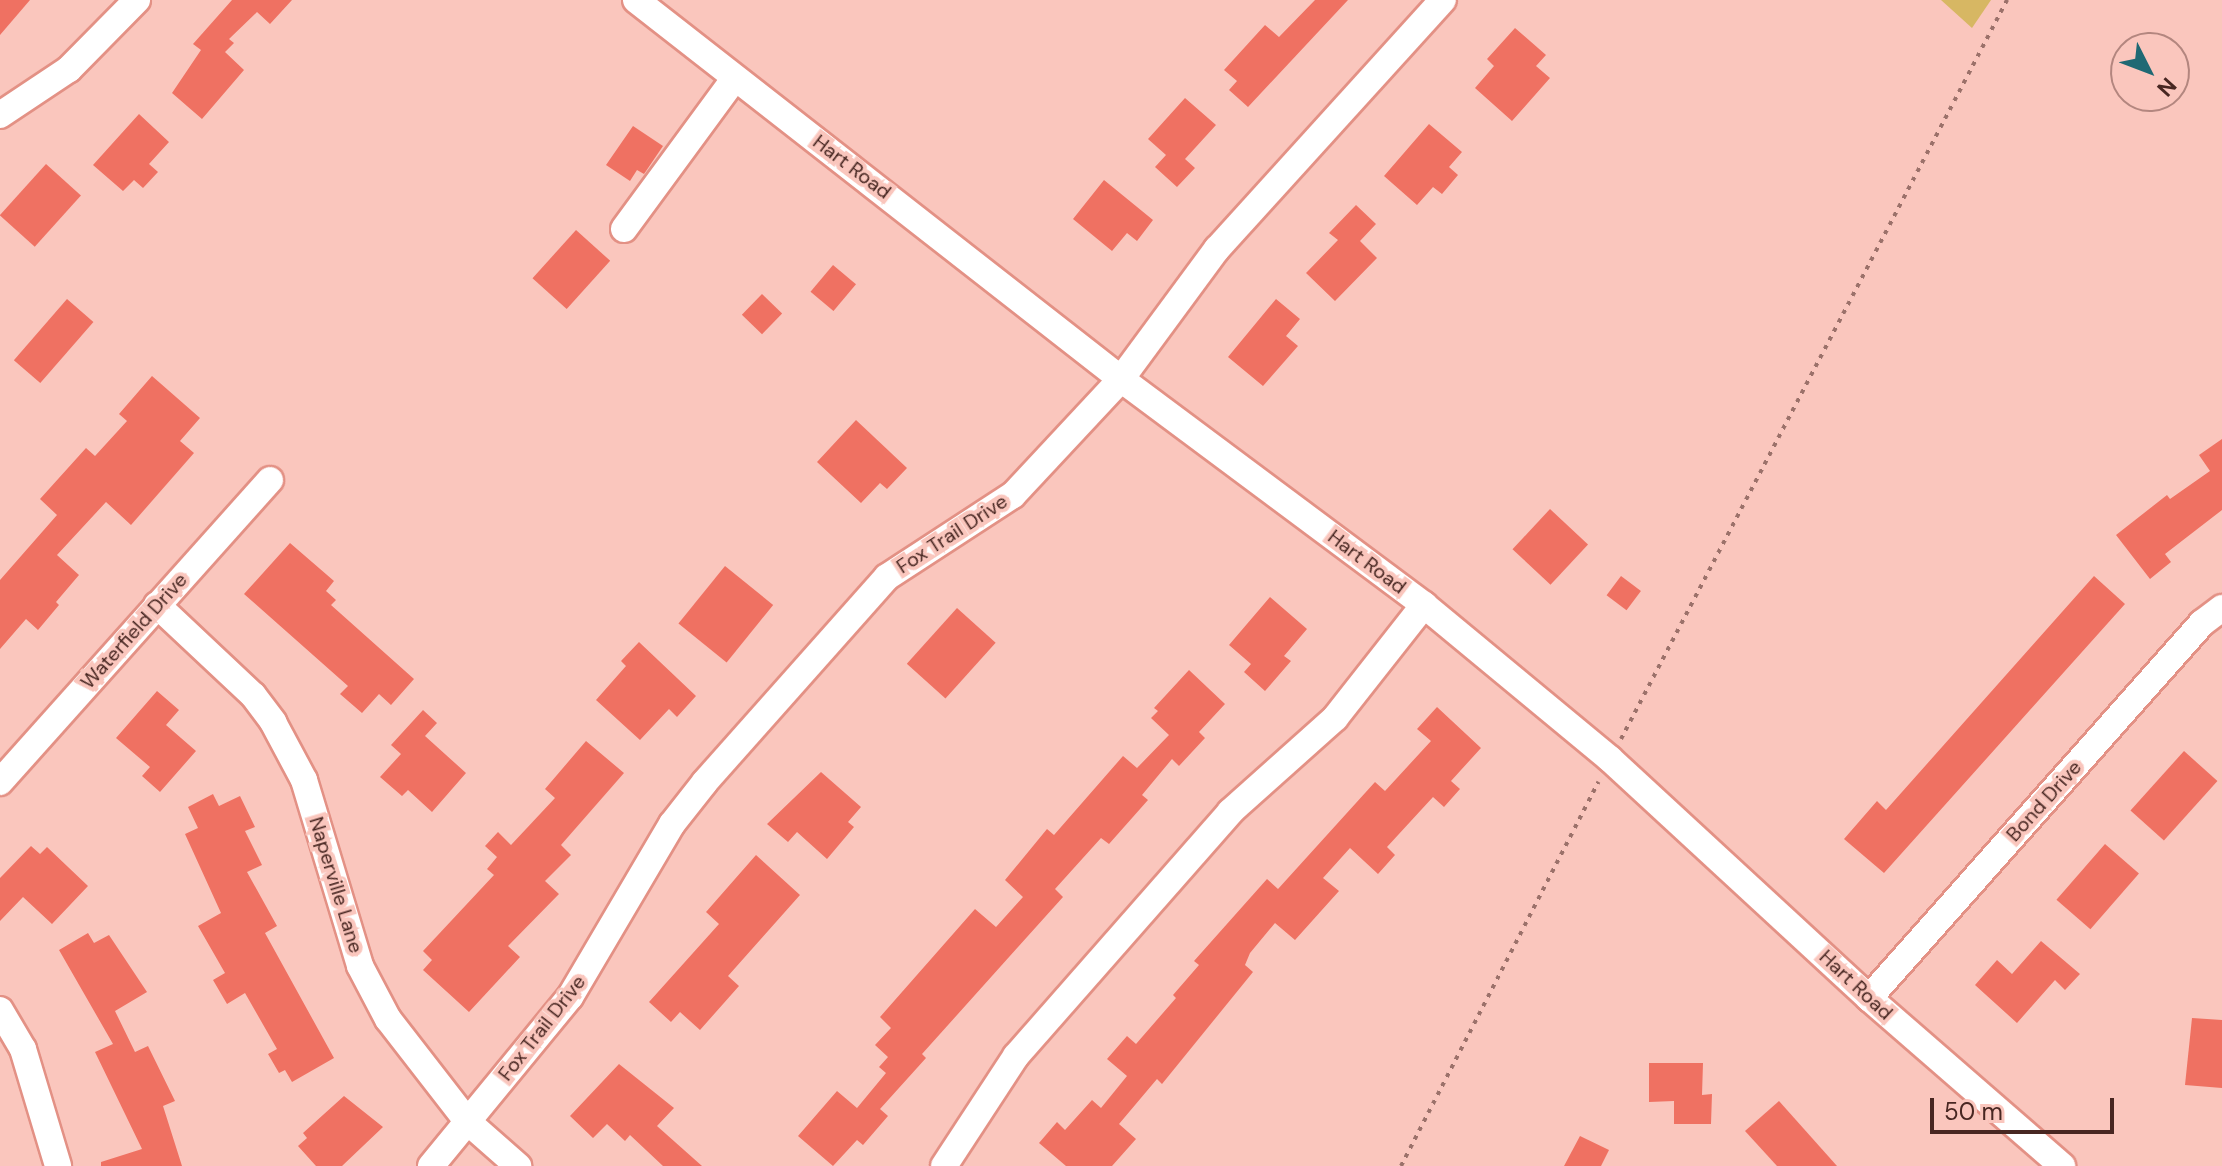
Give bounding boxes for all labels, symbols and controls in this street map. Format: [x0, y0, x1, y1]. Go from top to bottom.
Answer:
north arrow [2110, 32, 2190, 112]
text: N [2151, 71, 2183, 103]
street label: Hart Road [808, 130, 896, 204]
street label: Fox Trail Drive [892, 489, 1012, 579]
street label: Hart Road [1323, 525, 1411, 599]
street label: Waterfield Drive [76, 568, 192, 694]
street label: Bond Drive [2001, 756, 2087, 846]
street label: Naperville Lane [304, 814, 368, 956]
street label: Hart Road [1814, 945, 1898, 1025]
street label: Fox Trail Drive [493, 970, 591, 1086]
scale bar [1934, 1082, 2118, 1132]
text: 50 m [1944, 1096, 2003, 1127]

